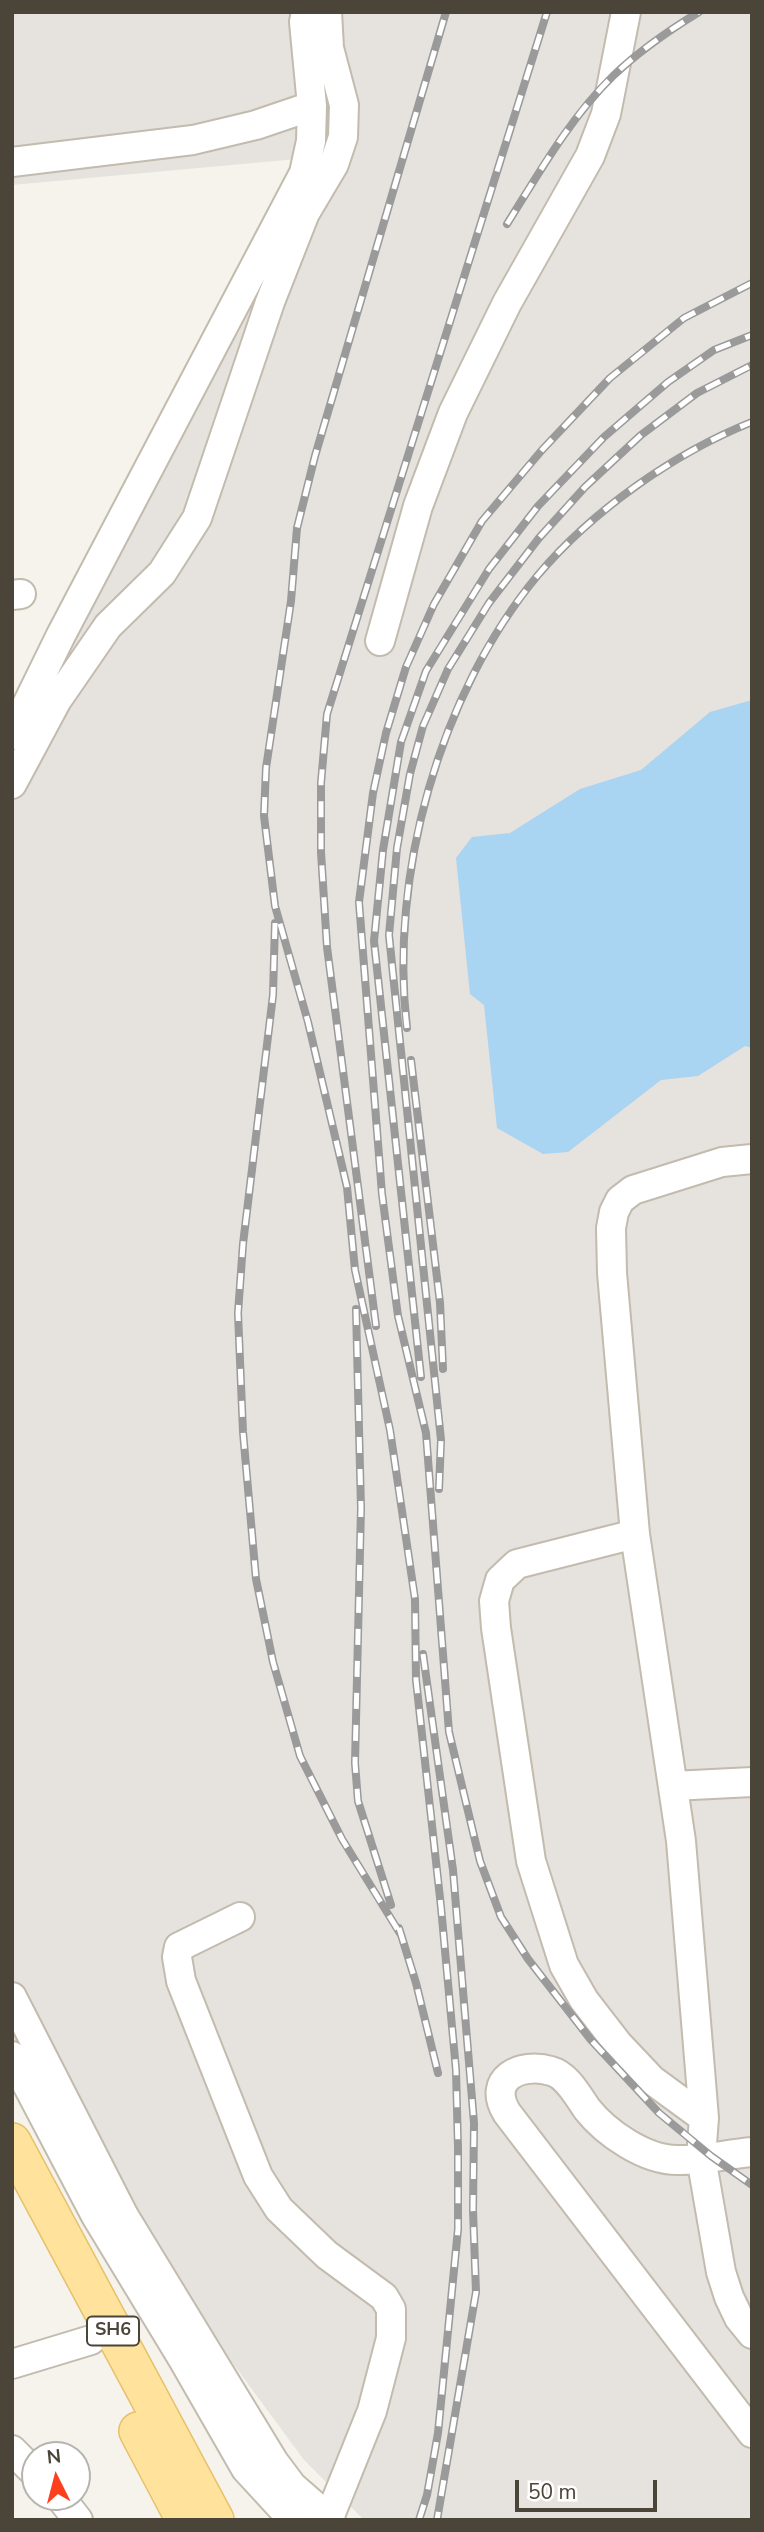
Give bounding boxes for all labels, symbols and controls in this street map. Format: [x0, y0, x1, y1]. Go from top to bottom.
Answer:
road number: SH6 [87, 2316, 139, 2346]
north arrow [21, 2441, 91, 2511]
text: N [46, 2443, 62, 2471]
scale bar [519, 2466, 661, 2510]
text: 50 m [528, 2478, 577, 2506]

